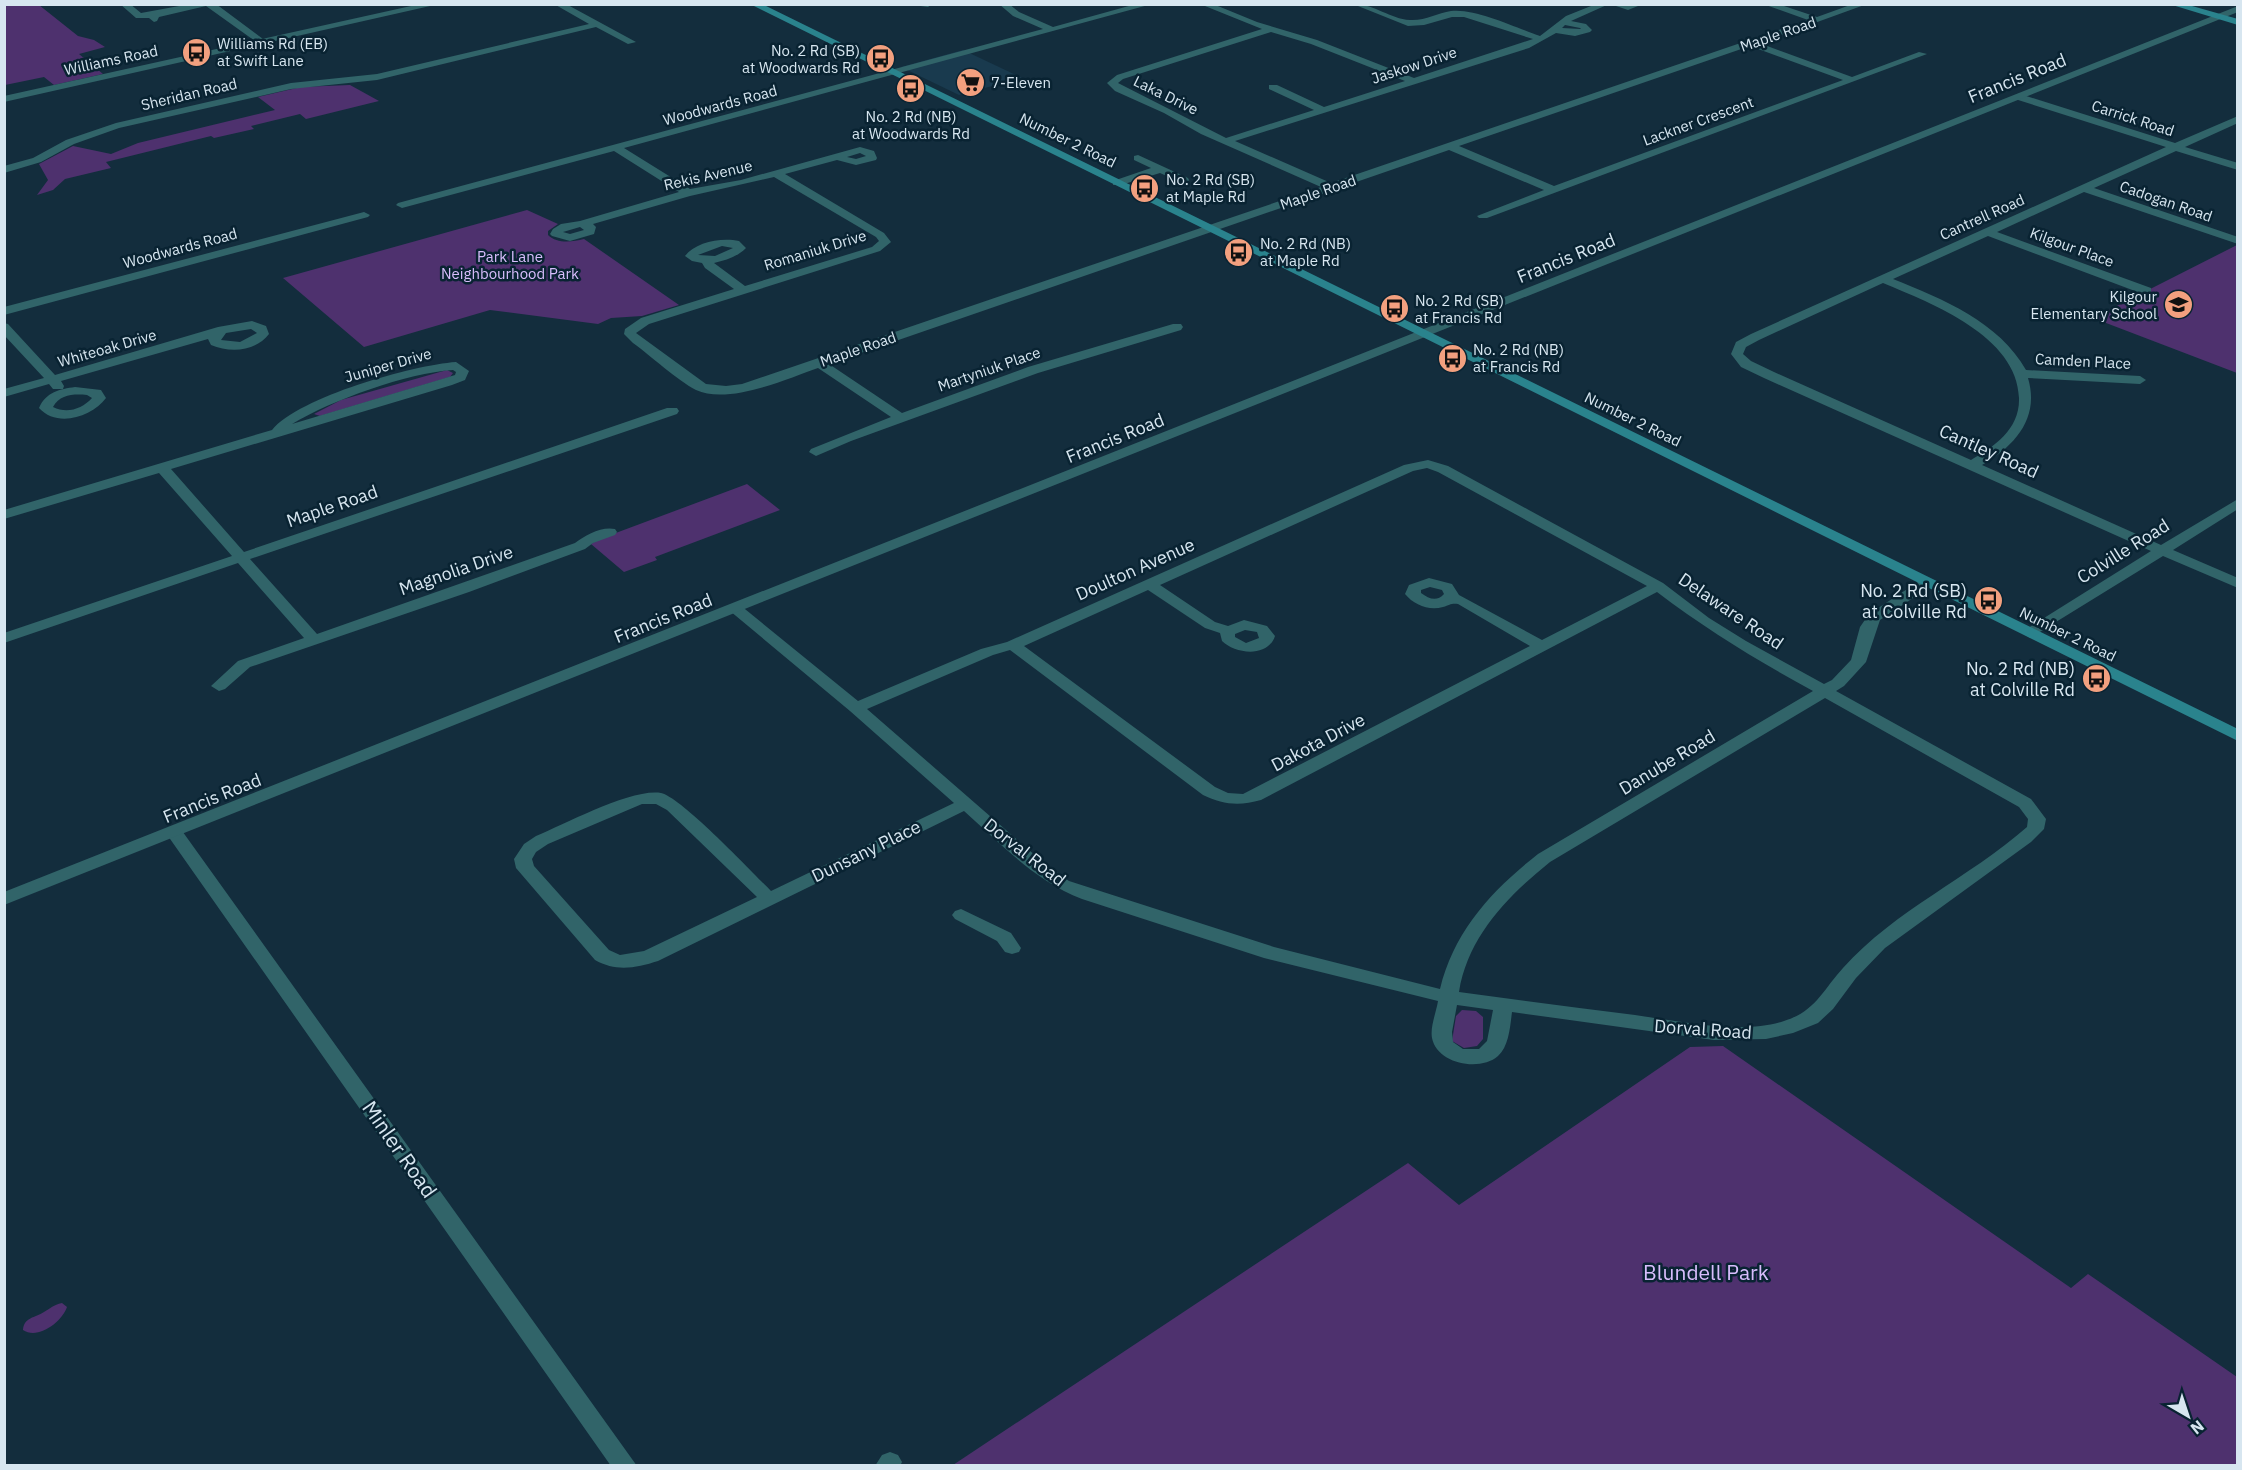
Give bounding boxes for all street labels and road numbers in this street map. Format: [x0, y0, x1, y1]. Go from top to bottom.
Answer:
street label: Maple Road [1737, 12, 1819, 56]
street label: Williams Road [62, 41, 160, 79]
street label: Jaskow Drive [1369, 42, 1459, 88]
street label: Francis Road [1964, 48, 2070, 108]
street label: Laka Drive [1131, 71, 1201, 119]
street label: Sheridan Road [139, 74, 239, 114]
street label: Woodwards Road [661, 81, 779, 129]
street label: Lackner Crescent [1640, 92, 1756, 150]
street label: Carrick Road [2089, 96, 2177, 140]
street label: Number 2 Road [1017, 108, 1119, 172]
street label: Rekis Avenue [662, 156, 754, 194]
street label: Maple Road [1277, 170, 1359, 214]
street label: Cadogan Road [2117, 176, 2215, 226]
street label: Cantrell Road [1937, 190, 2027, 244]
street label: Kilgour Place [2027, 223, 2117, 271]
street label: Woodwards Road [121, 224, 239, 272]
street label: Romaniuk Drive [762, 225, 868, 275]
street label: Francis Road [1513, 228, 1619, 288]
street label: Whiteoak Drive [55, 325, 159, 371]
street label: Maple Road [817, 327, 899, 371]
street label: Martyniuk Place [935, 342, 1043, 396]
street label: Juniper Drive [342, 344, 434, 386]
street label: Camden Place [2034, 349, 2132, 373]
street label: Number 2 Road [1582, 387, 1684, 451]
street label: Francis Road [1062, 408, 1168, 468]
street label: Cantley Road [1936, 419, 2042, 483]
street label: Maple Road [283, 480, 381, 532]
street label: Colville Road [2073, 514, 2173, 588]
street label: Doulton Avenue [1072, 532, 1198, 606]
street label: Magnolia Drive [396, 540, 516, 600]
street label: Delaware Road [1674, 567, 1788, 655]
street label: Francis Road [610, 588, 716, 648]
street label: Number 2 Road [2017, 602, 2119, 666]
street label: Dakota Drive [1267, 708, 1369, 776]
street label: Danube Road [1615, 724, 1719, 800]
street label: Francis Road [159, 768, 265, 828]
street label: Dorval Road [979, 813, 1071, 891]
street label: Dunsany Place [808, 815, 924, 887]
street label: Dorval Road [1653, 1014, 1753, 1044]
street label: Minler Road [356, 1095, 444, 1203]

